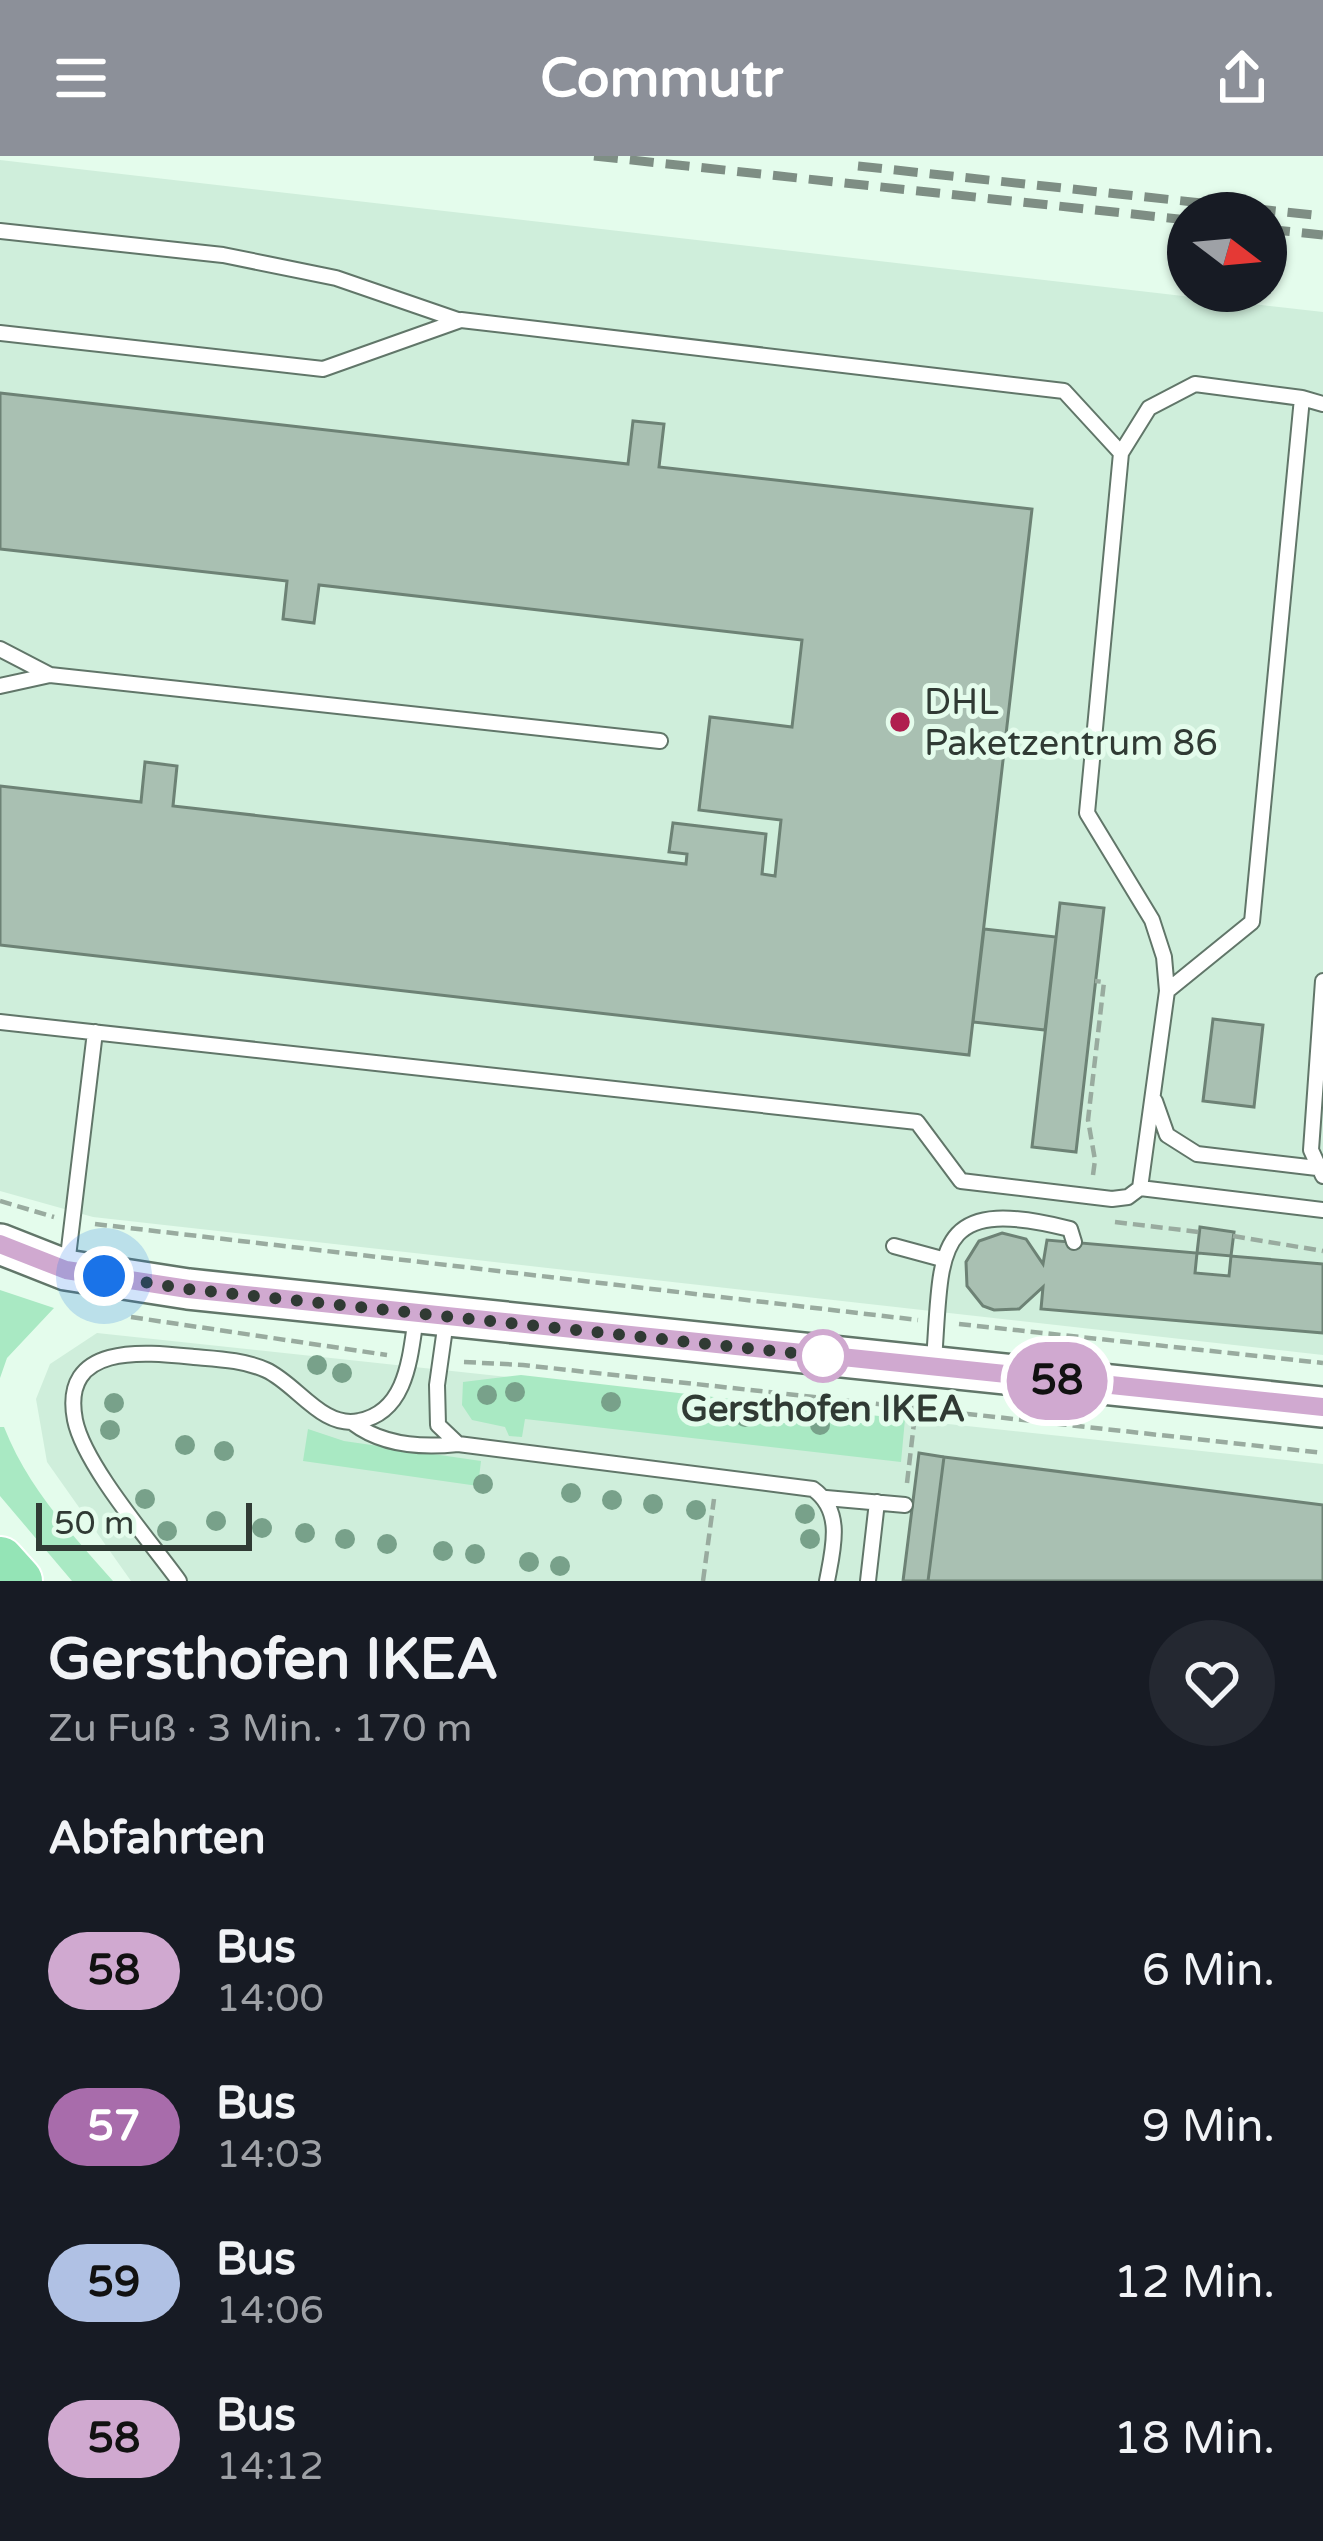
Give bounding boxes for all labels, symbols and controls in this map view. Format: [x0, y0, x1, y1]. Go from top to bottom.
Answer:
icon: menu [48, 45, 114, 111]
icon: share [1209, 45, 1275, 111]
text: Commutr [540, 46, 783, 111]
north arrow [1167, 192, 1287, 312]
map controls [1167, 192, 1287, 312]
place label: DHL Paketzentrum 86 [924, 681, 1218, 765]
marker: DHL Paketzentrum 86 [887, 709, 913, 735]
your location [74, 1246, 134, 1306]
marker: Gersthofen IKEA [798, 1331, 848, 1381]
line badge: 58 [1003, 1342, 1111, 1420]
text: 58 [1031, 1355, 1083, 1406]
place label: Gersthofen IKEA [681, 1388, 965, 1431]
scale bar [36, 1497, 252, 1550]
text: 50 m [54, 1504, 134, 1543]
button: heart [1149, 1620, 1275, 1746]
text: Gersthofen IKEA [48, 1626, 498, 1694]
text: Zu Fuß · 3 Min. · 170 m [48, 1705, 472, 1752]
text: Abfahrten [48, 1812, 266, 1866]
text: Bus [216, 1921, 296, 1975]
text: 6 Min. [1142, 1944, 1275, 1998]
text: 58 [88, 1945, 140, 1996]
text: 14:00 [216, 1975, 324, 2022]
text: Bus [216, 2077, 296, 2131]
text: 9 Min. [1142, 2100, 1275, 2154]
text: 57 [88, 2101, 140, 2152]
text: 14:03 [216, 2131, 324, 2178]
text: Bus [216, 2233, 296, 2287]
text: 12 Min. [1113, 2256, 1275, 2310]
text: 59 [88, 2257, 140, 2308]
text: 14:06 [216, 2287, 324, 2334]
text: Bus [216, 2389, 296, 2443]
text: 18 Min. [1113, 2412, 1275, 2466]
text: 58 [88, 2413, 140, 2464]
text: 14:12 [216, 2443, 324, 2490]

